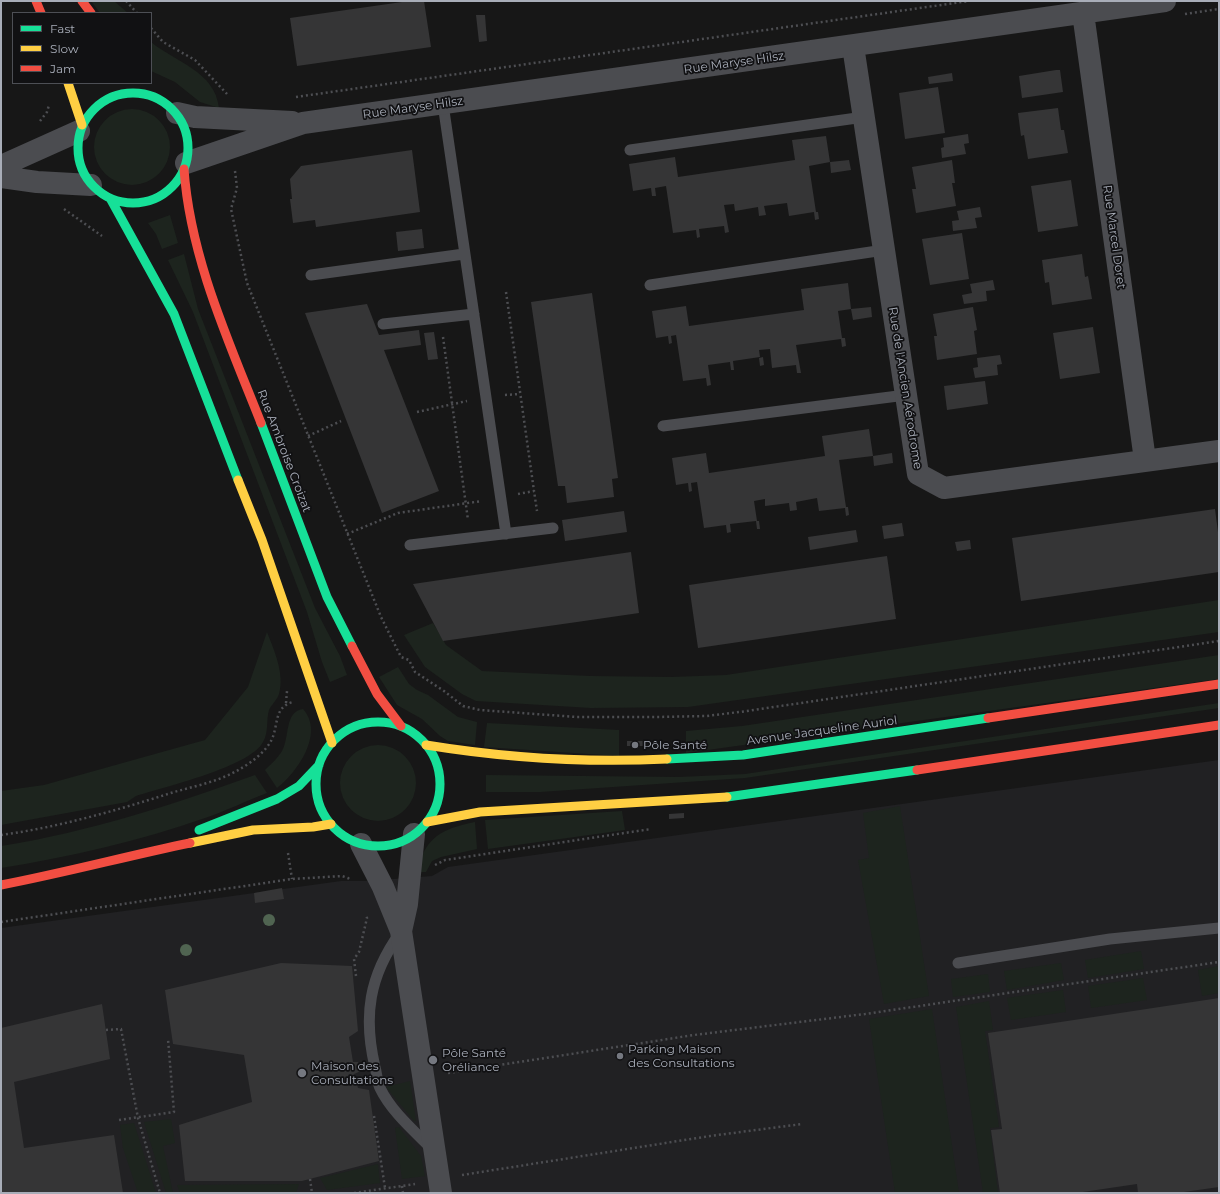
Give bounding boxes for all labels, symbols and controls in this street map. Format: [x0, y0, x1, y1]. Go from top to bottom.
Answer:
legend [12, 12, 152, 84]
text: Fast [50, 21, 75, 36]
text: Slow [50, 41, 79, 56]
street label: Rue Maryse Hilsz [683, 49, 785, 77]
text: Jam [50, 61, 76, 76]
street label: Rue Maryse Hilsz [362, 94, 464, 122]
street label: Rue Marcel Doret [1100, 184, 1128, 290]
street label: Rue de l'Ancien Aérodrome [885, 306, 925, 470]
street label: Rue Ambroise Croizat [254, 388, 314, 514]
street label: Avenue Jacqueline Auriol [746, 713, 898, 749]
place label: Pôle Santé [643, 738, 707, 752]
marker: Pôle Santé [630, 740, 640, 750]
place label: Parking Maison des Consultations [628, 1042, 735, 1070]
place label: Pôle Santé Oréliance [442, 1046, 506, 1074]
marker: Parking Maison des Consultations [615, 1051, 625, 1061]
marker: Pôle Santé Oréliance [427, 1054, 439, 1066]
place label: Maison des Consultations [311, 1059, 393, 1087]
marker: Maison des Consultations [296, 1067, 308, 1079]

